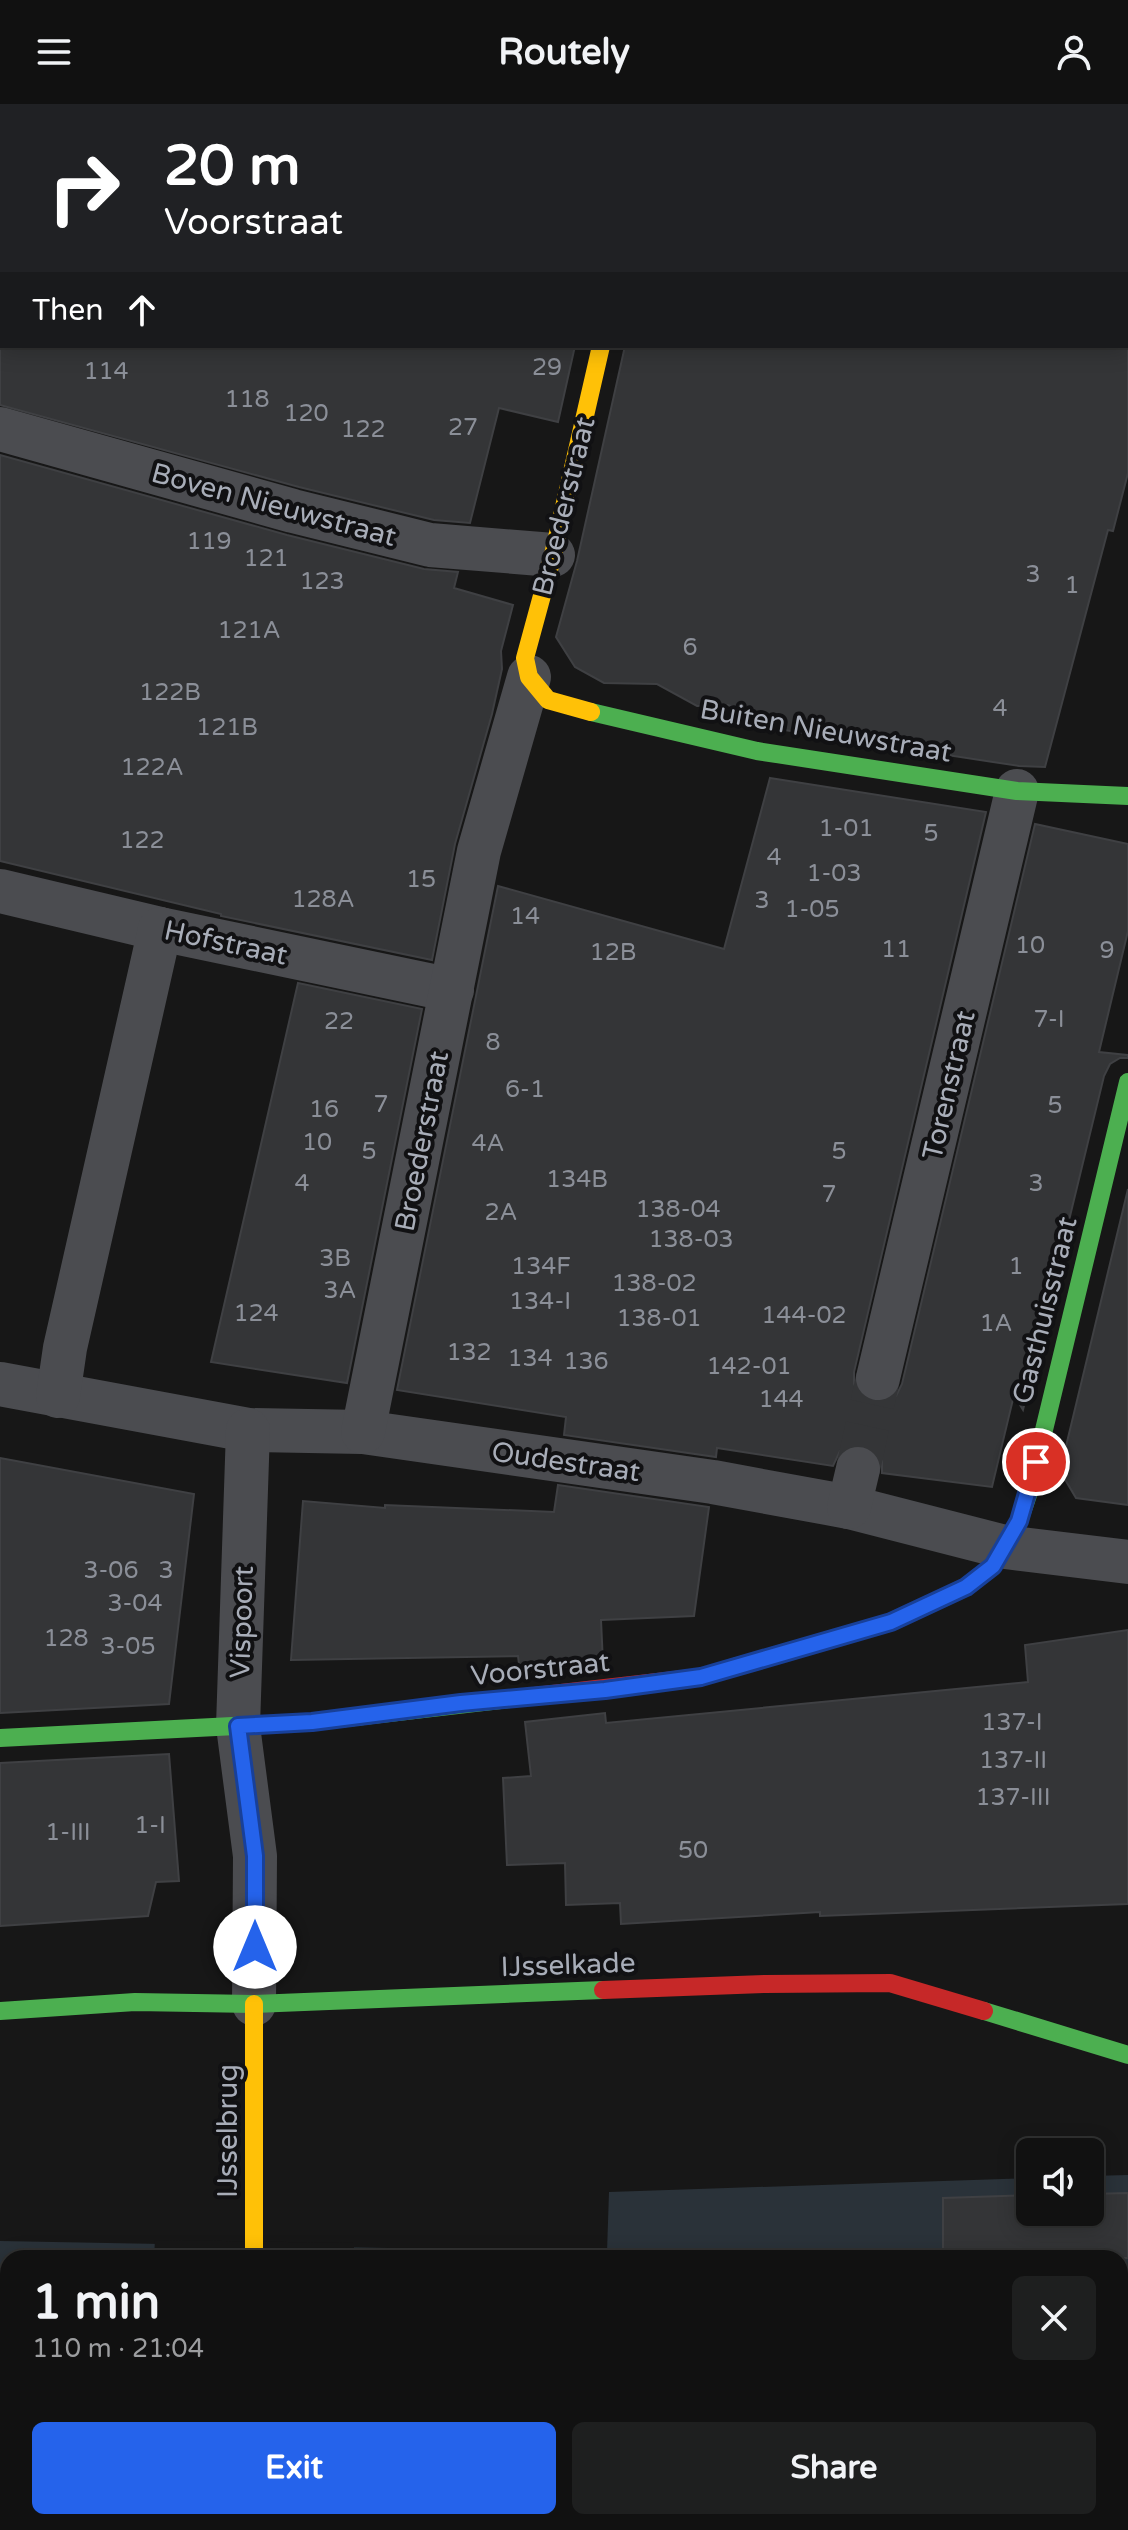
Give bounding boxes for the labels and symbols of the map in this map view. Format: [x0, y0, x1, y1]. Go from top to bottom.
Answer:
house number: 29 [532, 353, 562, 382]
house number: 114 [83, 357, 129, 386]
house number: 118 [224, 385, 270, 414]
house number: 120 [283, 399, 329, 428]
house number: 27 [448, 413, 478, 442]
street label: Broederstraat [525, 413, 603, 599]
house number: 122 [340, 415, 386, 444]
street label: Boven Nieuwstraat [148, 456, 400, 554]
house number: 119 [186, 527, 232, 556]
house number: 121 [243, 544, 289, 573]
house number: 3 [1025, 560, 1041, 589]
house number: 123 [299, 567, 345, 596]
house number: 1 [1064, 571, 1080, 600]
house number: 121A [217, 616, 281, 645]
house number: 6 [682, 633, 698, 662]
house number: 122B [139, 678, 201, 707]
street label: Buiten Nieuwstraat [697, 692, 955, 770]
house number: 4 [992, 694, 1008, 723]
house number: 121B [196, 713, 258, 742]
house number: 122A [120, 753, 184, 782]
house number: 1-01 [818, 814, 874, 843]
house number: 5 [923, 819, 939, 848]
house number: 122 [119, 826, 165, 855]
house number: 4 [766, 843, 782, 872]
house number: 1-03 [806, 859, 862, 888]
house number: 15 [406, 865, 436, 894]
house number: 128A [291, 885, 355, 914]
house number: 3 [754, 886, 770, 915]
house number: 1-05 [784, 895, 840, 924]
house number: 14 [510, 902, 540, 931]
street label: Hofstraat [161, 913, 291, 973]
house number: 10 [1015, 931, 1045, 960]
house number: 11 [881, 935, 911, 964]
house number: 9 [1099, 936, 1115, 965]
house number: 12B [590, 938, 636, 967]
house number: 7-I [1033, 1005, 1065, 1034]
house number: 22 [324, 1007, 354, 1036]
street label: Torenstraat [915, 1007, 983, 1163]
house number: 8 [485, 1028, 501, 1057]
street label: Broederstraat [388, 1048, 456, 1234]
house number: 6-1 [505, 1075, 545, 1104]
house number: 7 [373, 1090, 389, 1119]
house number: 5 [1047, 1091, 1063, 1120]
house number: 16 [309, 1095, 339, 1124]
house number: 10 [302, 1128, 332, 1157]
house number: 4A [472, 1129, 504, 1158]
house number: 5 [361, 1137, 377, 1166]
house number: 5 [831, 1137, 847, 1166]
house number: 134B [546, 1165, 608, 1194]
house number: 4 [294, 1169, 310, 1198]
house number: 3 [1028, 1169, 1044, 1198]
house number: 7 [821, 1180, 837, 1209]
house number: 138-04 [635, 1195, 721, 1224]
house number: 2A [485, 1198, 517, 1227]
street label: Gasthuisstraat [1005, 1213, 1085, 1407]
house number: 138-03 [648, 1225, 734, 1254]
house number: 3B [319, 1244, 351, 1273]
house number: 134F [511, 1252, 571, 1281]
house number: 1 [1008, 1252, 1024, 1281]
house number: 138-02 [611, 1269, 697, 1298]
house number: 3A [324, 1276, 356, 1305]
house number: 134-I [509, 1287, 571, 1316]
house number: 124 [233, 1299, 279, 1328]
house number: 144-02 [761, 1301, 847, 1330]
house number: 138-01 [616, 1304, 702, 1333]
house number: 1A [980, 1309, 1012, 1338]
house number: 132 [446, 1338, 492, 1367]
house number: 134 [507, 1344, 553, 1373]
house number: 136 [563, 1347, 609, 1376]
house number: 142-01 [706, 1352, 792, 1381]
house number: 144 [758, 1385, 804, 1414]
pin [1002, 1428, 1070, 1496]
street label: Oudestraat [489, 1435, 643, 1489]
house number: 3-06 [83, 1556, 139, 1585]
house number: 3 [158, 1556, 174, 1585]
street label: Vispoort [223, 1565, 261, 1679]
house number: 3-04 [107, 1589, 163, 1618]
house number: 128 [43, 1624, 89, 1653]
house number: 3-05 [100, 1632, 156, 1661]
street label: Voorstraat [469, 1645, 611, 1693]
house number: 137-I [981, 1708, 1043, 1737]
house number: 137-II [979, 1746, 1047, 1775]
house number: 137-III [975, 1783, 1051, 1812]
house number: 1-I [134, 1811, 166, 1840]
house number: 1-III [45, 1818, 91, 1847]
house number: 50 [678, 1836, 708, 1865]
position arrow [213, 1905, 297, 1989]
street label: IJsselkade [500, 1946, 636, 1984]
street label: IJsselbrug [211, 2064, 245, 2198]

